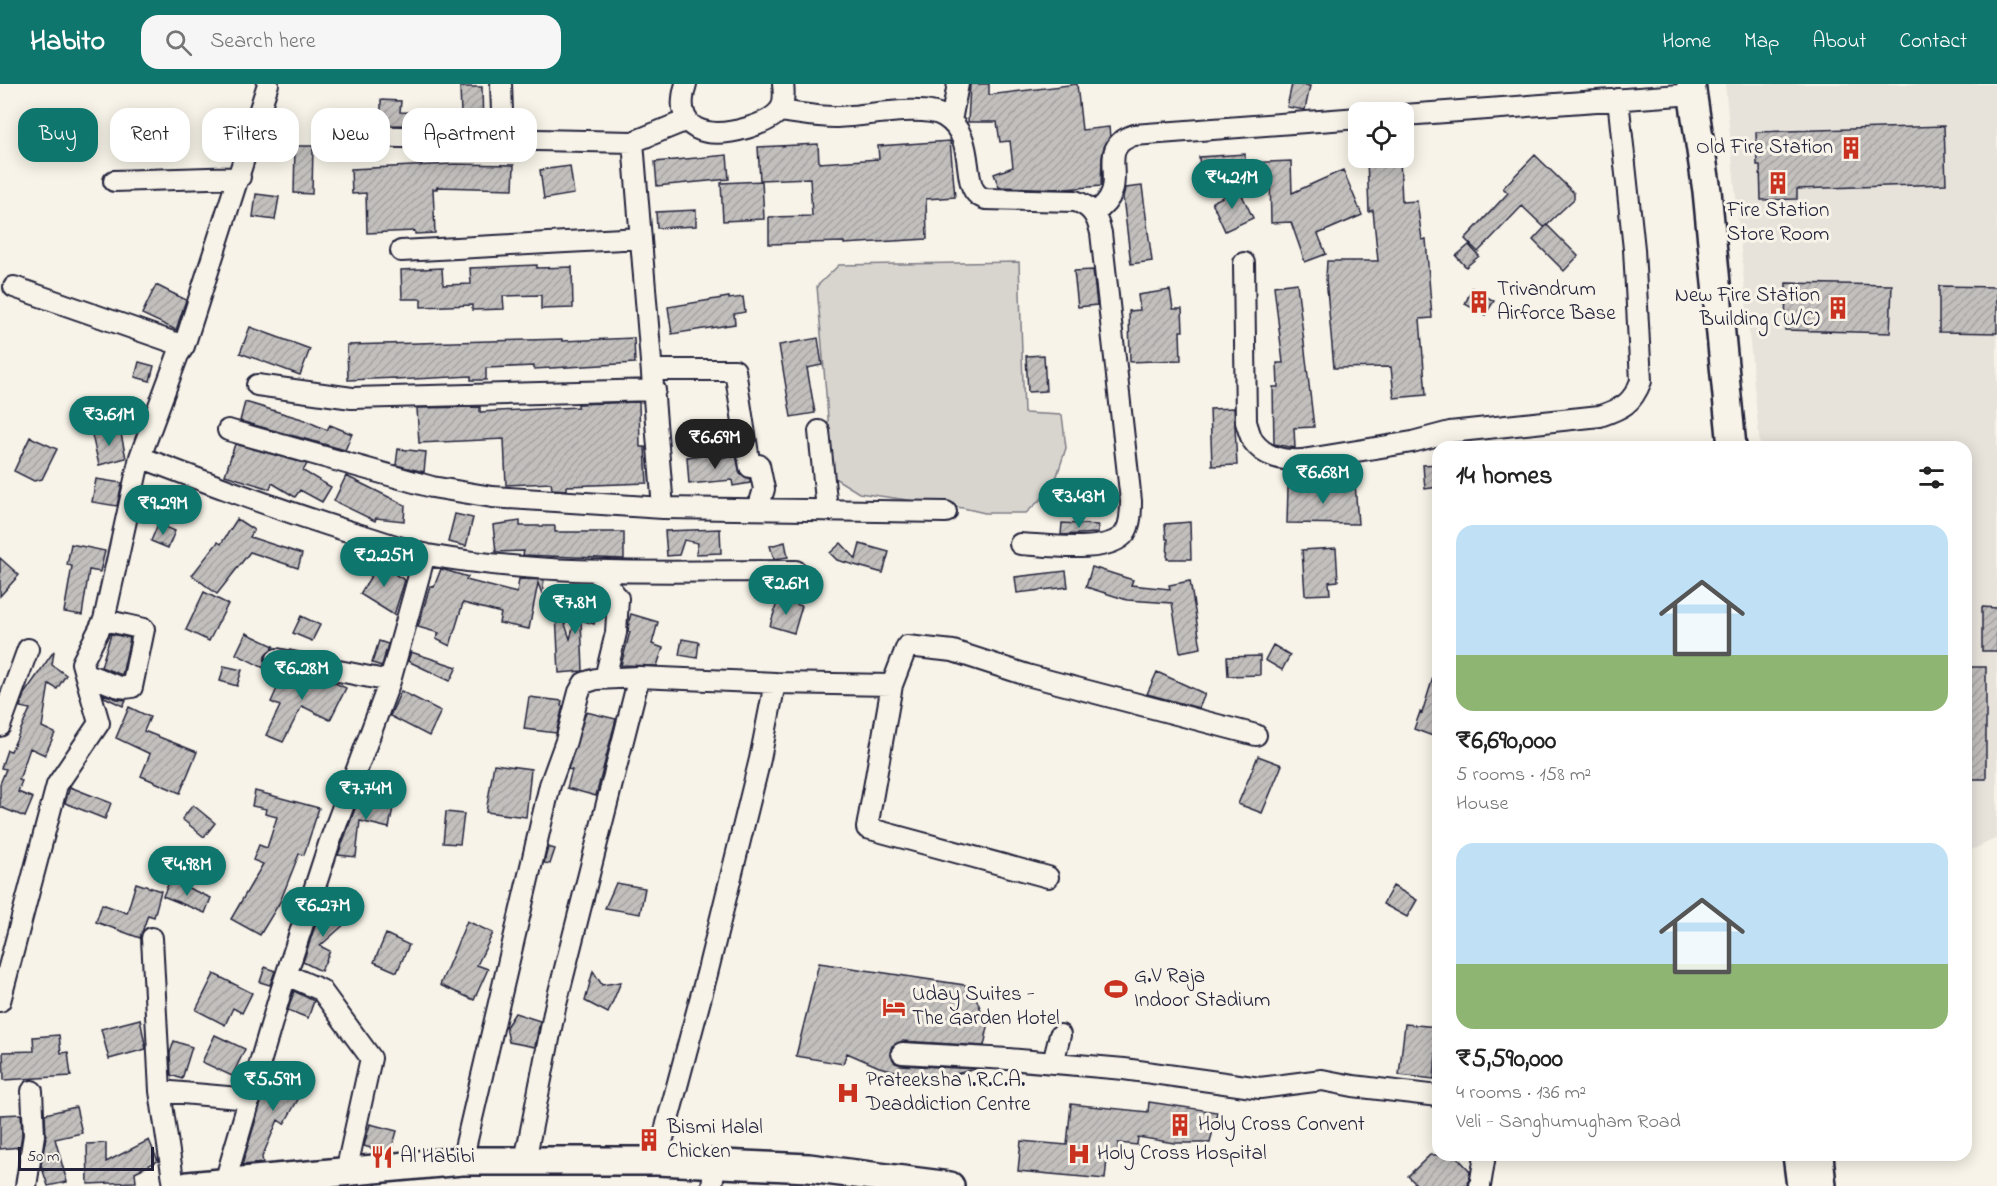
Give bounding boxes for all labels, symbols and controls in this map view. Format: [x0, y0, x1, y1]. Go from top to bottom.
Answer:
search box [141, 15, 561, 69]
text: Habito [30, 22, 105, 63]
icon: search [162, 26, 195, 59]
text: Search here [210, 26, 316, 58]
text: Home [1662, 27, 1711, 57]
text: Map [1744, 27, 1779, 57]
text: About [1812, 27, 1866, 57]
text: Contact [1899, 27, 1967, 57]
map controls [1348, 102, 1414, 168]
button: locate [1348, 102, 1414, 168]
chip: Buy [18, 108, 98, 162]
chip: Rent [110, 108, 190, 162]
chip: Filters [202, 108, 299, 162]
chip: New [311, 108, 390, 162]
chip: Apartment [402, 108, 537, 162]
place label: Old Fire Station [1696, 133, 1833, 163]
building icon: Old Fire Station [1838, 135, 1864, 161]
pin: ₹4.21M [1183, 159, 1281, 210]
text: ₹4.21M [1206, 164, 1258, 193]
building icon: Fire Station Store Room [1765, 170, 1791, 196]
place label: Fire Station Store Room [1726, 196, 1829, 250]
place label: Trivandrum Airforce Base [1497, 275, 1616, 329]
place label: New Fire Station Building (U/C) [1675, 281, 1820, 337]
building icon: Trivandrum Airforce Base [1466, 289, 1492, 315]
building icon: New Fire Station Building (U/C) [1825, 295, 1851, 321]
pin: ₹3.61M [60, 396, 158, 447]
text: ₹3.61M [83, 401, 135, 430]
pin: ₹6.69M [666, 419, 764, 470]
text: ₹6.69M [689, 424, 741, 453]
pin: ₹6.68M [1274, 454, 1372, 505]
text: 14 homes [1456, 458, 1552, 496]
text: ₹6.68M [1296, 459, 1350, 488]
icon: filters [1915, 461, 1948, 494]
pin: ₹3.43M [1030, 478, 1128, 529]
text: ₹3.43M [1053, 483, 1105, 512]
pin: ₹9.29M [114, 485, 212, 536]
text: ₹9.29M [138, 490, 188, 519]
pin: ₹2.25M [335, 537, 433, 588]
text: ₹2.25M [354, 542, 414, 571]
icon: home [1648, 564, 1756, 672]
pin: ₹2.6M [744, 565, 828, 616]
text: ₹2.6M [763, 570, 809, 599]
pin: ₹7.8M [533, 584, 617, 635]
text: ₹7.8M [553, 589, 597, 618]
pin: ₹6.28M [253, 650, 351, 701]
text: ₹6.28M [275, 655, 329, 684]
text: ₹6,690,000 [1456, 723, 1556, 761]
text: 5 rooms · 158 m² [1456, 761, 1591, 790]
pin: ₹7.74M [317, 770, 415, 821]
text: ₹7.74M [340, 775, 392, 804]
text: House [1456, 790, 1509, 819]
pin: ₹4.98M [138, 846, 236, 897]
text: ₹4.98M [162, 851, 212, 880]
icon: home [1648, 882, 1756, 990]
pin: ₹6.27M [274, 887, 372, 938]
text: ₹6.27M [295, 892, 351, 921]
place label: G.V Raja Indoor Stadium [1134, 962, 1270, 1016]
sports icon: G.V Raja Indoor Stadium [1103, 976, 1129, 1002]
place label: Uday Suites - The Garden Hotel [912, 980, 1060, 1034]
hotel icon: Uday Suites - The Garden Hotel [881, 994, 907, 1020]
text: ₹5,590,000 [1456, 1041, 1563, 1079]
pin: ₹5.59M [224, 1061, 322, 1112]
text: ₹5.59M [244, 1066, 302, 1095]
place label: Prateeksha I.R.C.A. Deaddiction Centre [865, 1066, 1031, 1120]
text: 4 rooms · 136 m² [1456, 1079, 1586, 1108]
hospital icon: Prateeksha I.R.C.A. Deaddiction Centre [835, 1080, 861, 1106]
text: Veli - Sanghumugham Road [1456, 1108, 1681, 1137]
place label: Holy Cross Convent [1198, 1110, 1365, 1142]
building icon: Holy Cross Convent [1167, 1112, 1193, 1138]
place label: Bismi Halal Chicken [666, 1113, 763, 1167]
building icon: Bismi Halal Chicken [636, 1127, 662, 1153]
place label: Holy Cross Hospital [1097, 1139, 1266, 1171]
hospital icon: Holy Cross Hospital [1066, 1141, 1092, 1167]
place label: Al Habibi [400, 1142, 475, 1172]
scale bar [18, 1144, 154, 1172]
restaurant icon: Al Habibi [369, 1144, 395, 1170]
text: 50 m [27, 1145, 59, 1169]

